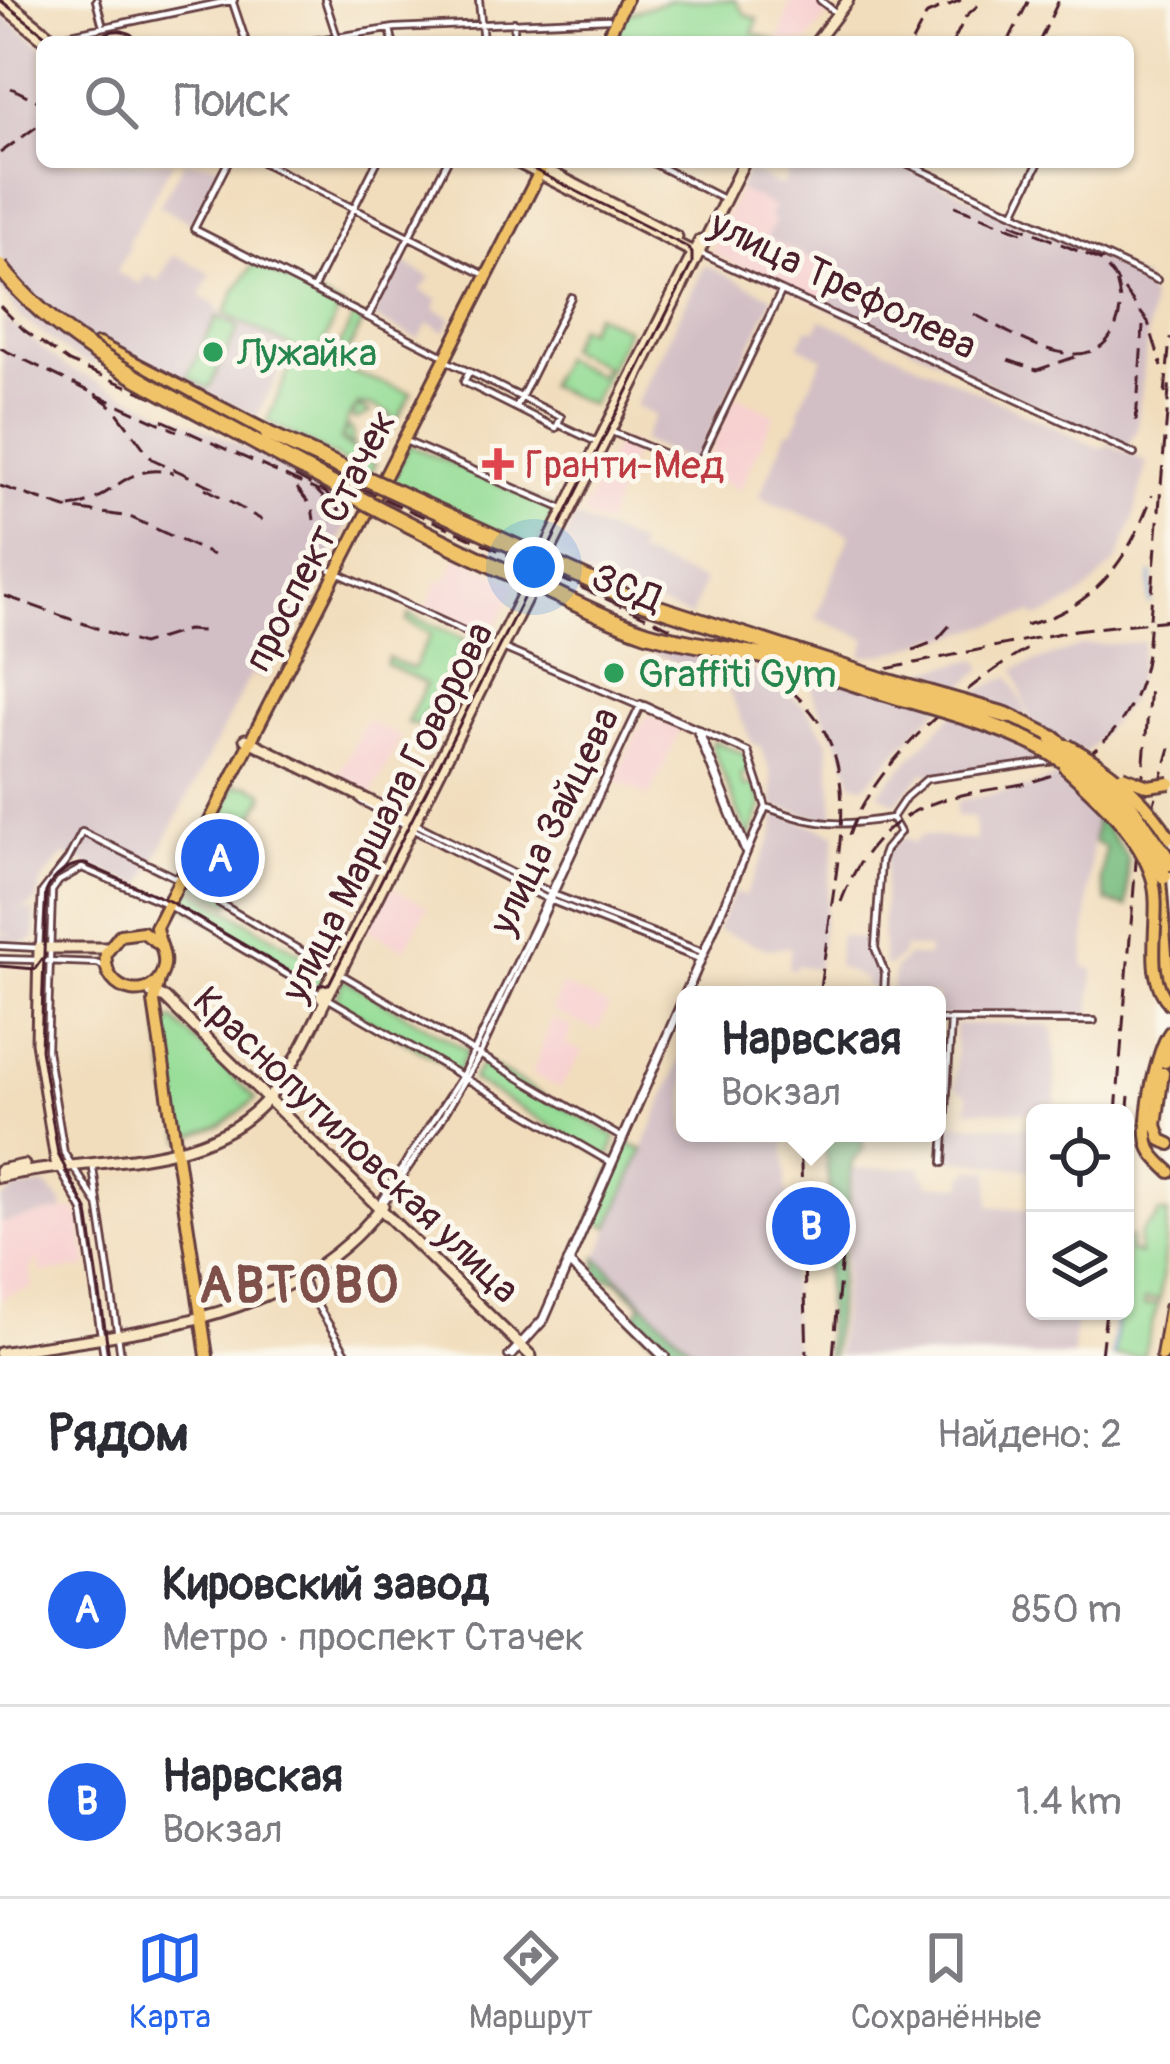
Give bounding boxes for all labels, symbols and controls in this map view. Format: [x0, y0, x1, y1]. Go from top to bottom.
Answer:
search box [36, 36, 1134, 168]
icon: search [78, 69, 144, 135]
text: Поиск [174, 74, 291, 130]
street label: улица Трефолева [701, 199, 985, 371]
place label: Лужайка [236, 329, 377, 378]
marker: Лужайка [200, 339, 226, 365]
street label: проспект Стачек [233, 402, 407, 680]
place label: Гранти-Мед [525, 441, 725, 490]
marker: Гранти-Мед [482, 448, 514, 480]
your location [504, 537, 564, 597]
street label: ЗСД [585, 553, 669, 624]
street label: улица Маршала Говорова [270, 614, 504, 1011]
place label: Graffiti Gym [638, 650, 837, 699]
marker: Graffiti Gym [601, 660, 627, 686]
street label: улица Зайцева [478, 699, 630, 943]
pin: A [181, 813, 259, 903]
street label: Краснопутиловская улица [182, 976, 530, 1314]
popup [676, 986, 946, 1142]
text: Нарвская [721, 1012, 901, 1068]
text: Вокзал [721, 1068, 841, 1117]
map controls [1026, 1104, 1134, 1320]
button: locate [1026, 1104, 1134, 1212]
pin: B [772, 1181, 850, 1271]
button: layers [1026, 1212, 1134, 1320]
district label: АВТОВО [199, 1254, 401, 1318]
text: Рядом [48, 1402, 189, 1466]
text: Найдено: 2 [937, 1410, 1122, 1459]
text: Кировский завод [162, 1557, 489, 1613]
text: A [74, 1585, 100, 1634]
text: 850 m [1011, 1585, 1122, 1634]
text: Метро · проспект Стачек [162, 1613, 585, 1662]
text: Нарвская [162, 1749, 343, 1805]
text: B [76, 1777, 98, 1826]
text: 1.4 km [1016, 1777, 1122, 1826]
text: Вокзал [162, 1805, 283, 1854]
tab: Карта [129, 1925, 211, 2038]
tab: Маршрут [469, 1925, 593, 2038]
tab: Сохранённые [851, 1925, 1041, 2038]

